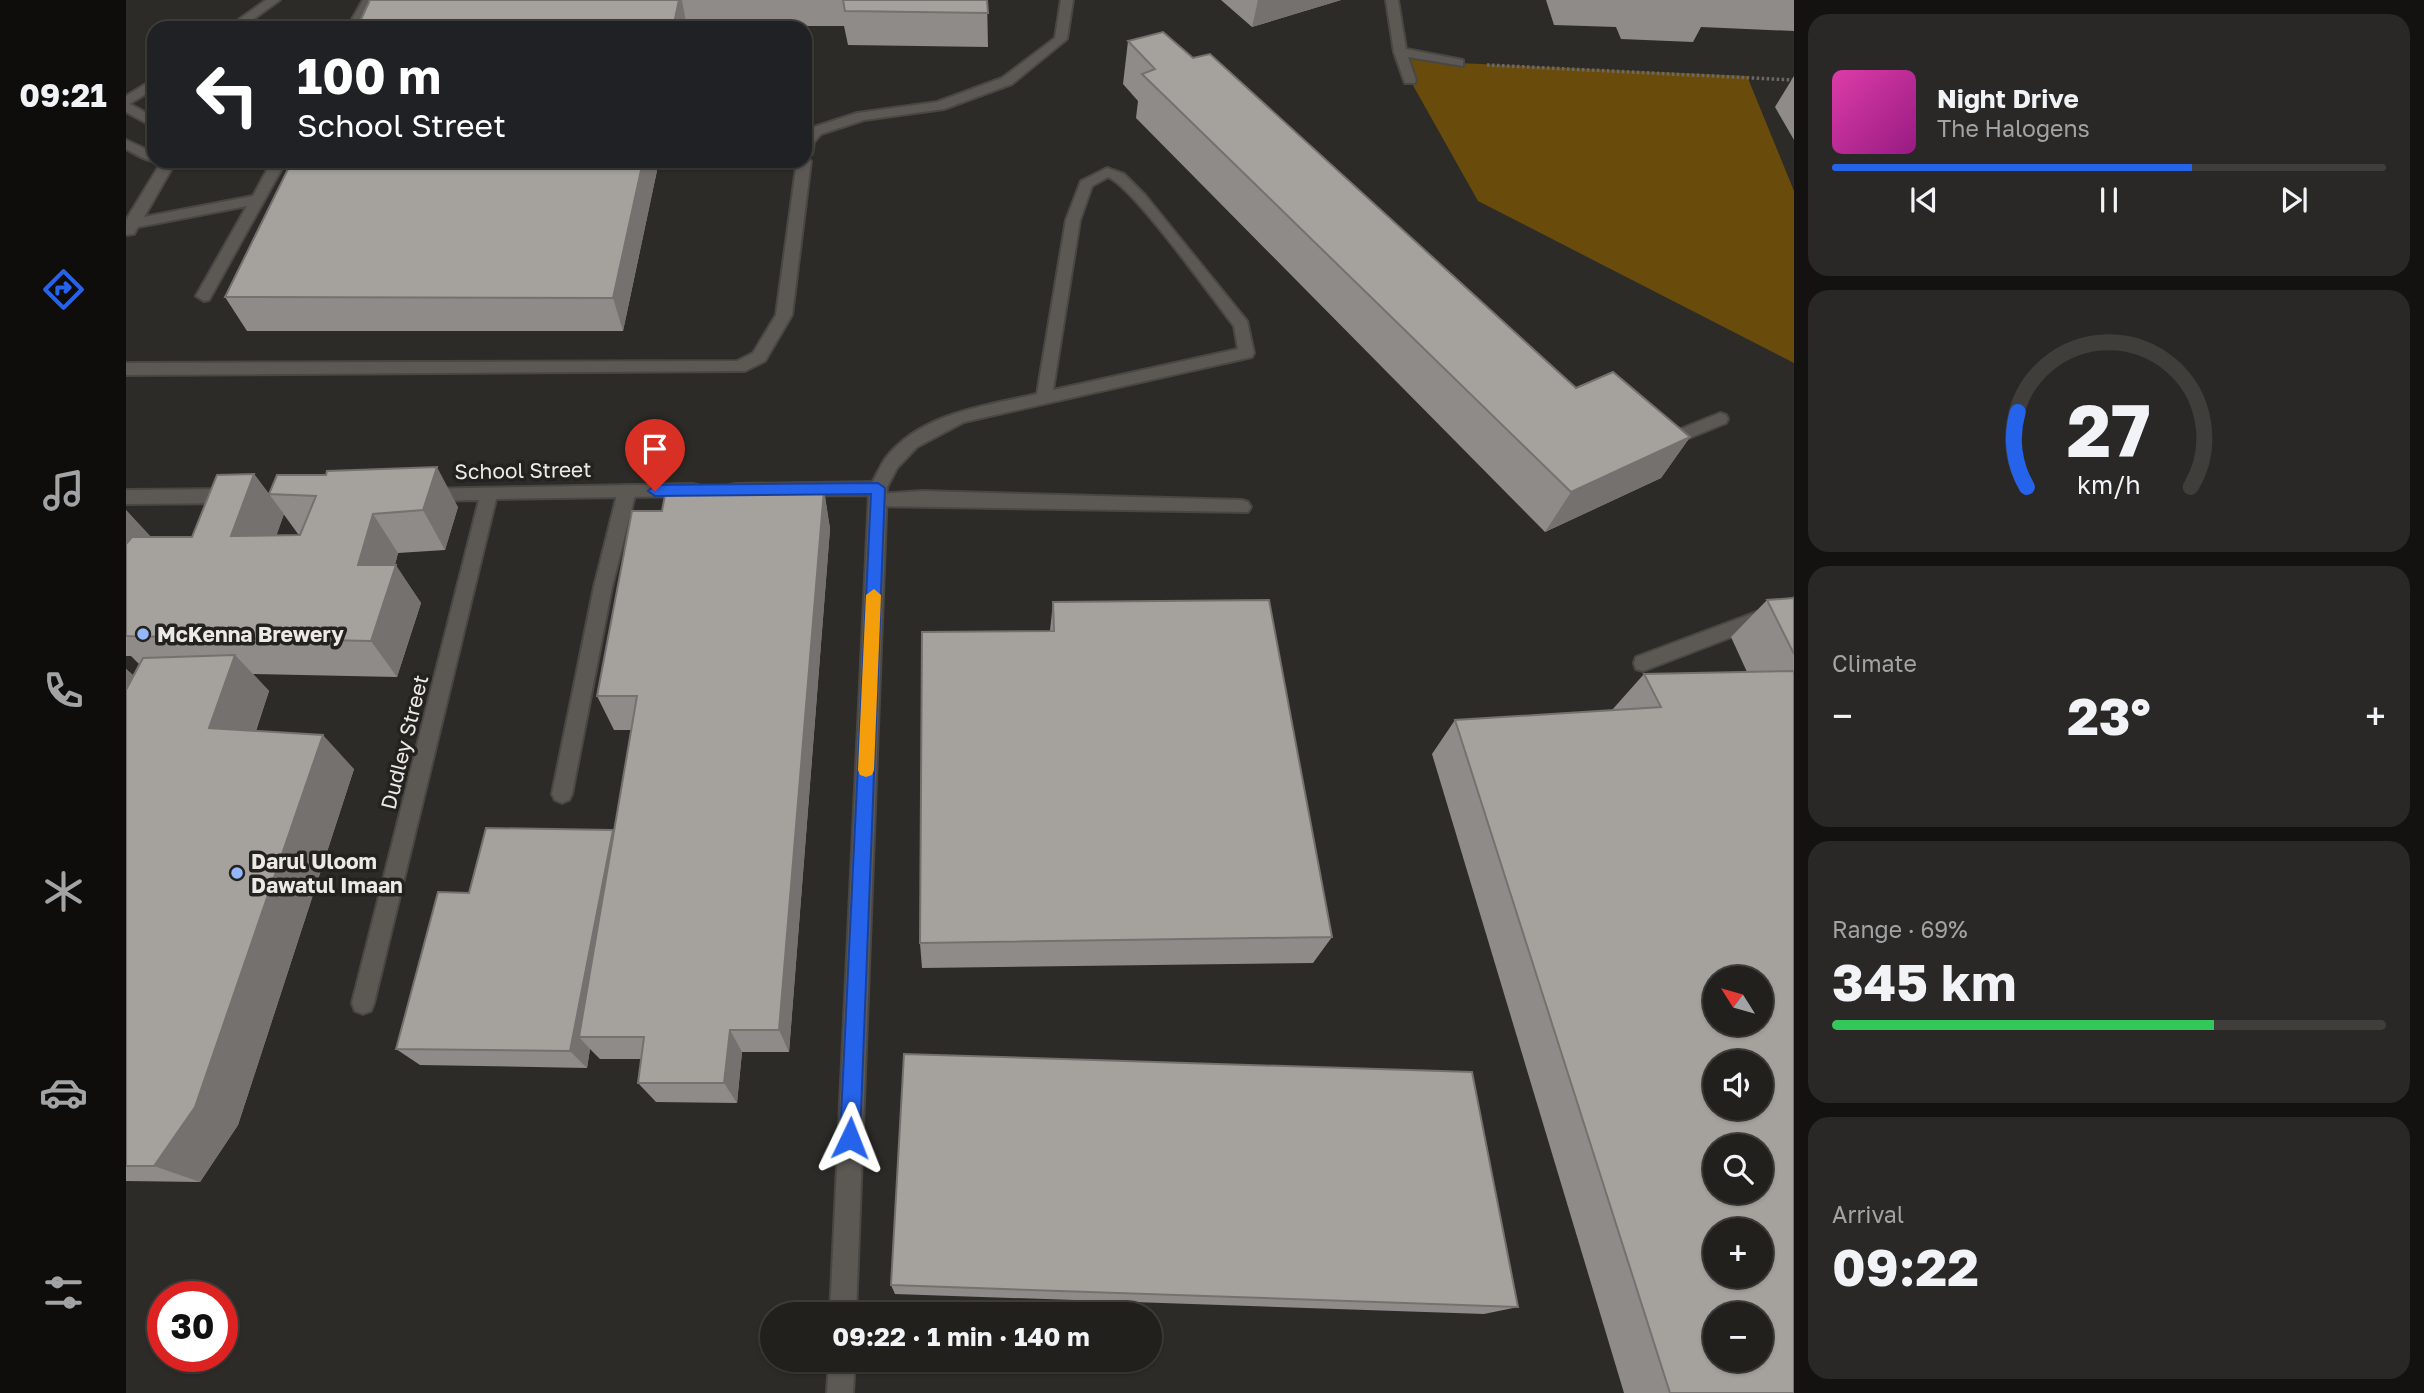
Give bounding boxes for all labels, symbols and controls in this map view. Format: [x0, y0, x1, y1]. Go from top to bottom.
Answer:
text: 100 m [297, 46, 441, 105]
icon: left [182, 49, 273, 140]
text: 09:21 [19, 76, 107, 114]
text: Night Drive [1937, 83, 2079, 114]
text: School Street [297, 106, 506, 144]
text: The Halogens [1937, 114, 2090, 142]
icon: previous [1905, 181, 1943, 219]
icon: pause [2090, 181, 2128, 219]
icon: next [2275, 181, 2313, 219]
icon: directions [39, 265, 88, 314]
text: 27 [2067, 386, 2151, 473]
pin [625, 419, 685, 491]
icon: arrive [636, 430, 674, 468]
street label: School Street [454, 456, 592, 484]
icon: music [39, 466, 88, 515]
text: km/h [2077, 468, 2141, 499]
place label: McKenna Brewery [157, 621, 344, 647]
marker: McKenna Brewery [135, 626, 151, 642]
text: Climate [1832, 649, 1917, 677]
icon: phone [39, 666, 88, 715]
street label: Dudley Street [375, 672, 433, 812]
text: 23° [2067, 684, 2151, 746]
text: − [1832, 693, 1853, 738]
text: + [2365, 693, 2386, 738]
place label: Darul Uloom Dawatul Imaan [251, 848, 403, 898]
marker: Darul Uloom Dawatul Imaan [229, 865, 245, 881]
icon: climate [39, 867, 88, 916]
text: Range · 69% [1832, 915, 1968, 943]
text: 345 km [1832, 950, 2017, 1012]
north arrow [1703, 966, 1773, 1036]
map controls [1703, 966, 1773, 1372]
button: sound [1703, 1050, 1773, 1120]
icon: car [39, 1068, 88, 1117]
position arrow [813, 1101, 887, 1175]
button: search [1703, 1134, 1773, 1204]
text: Arrival [1832, 1200, 1904, 1228]
button: + [1703, 1218, 1773, 1288]
text: 09:22 [1832, 1235, 1979, 1297]
icon: filters [39, 1268, 88, 1317]
speed limit sign: 30 [147, 1281, 238, 1372]
button: − [1703, 1302, 1773, 1372]
text: 09:22 · 1 min · 140 m [832, 1321, 1090, 1352]

